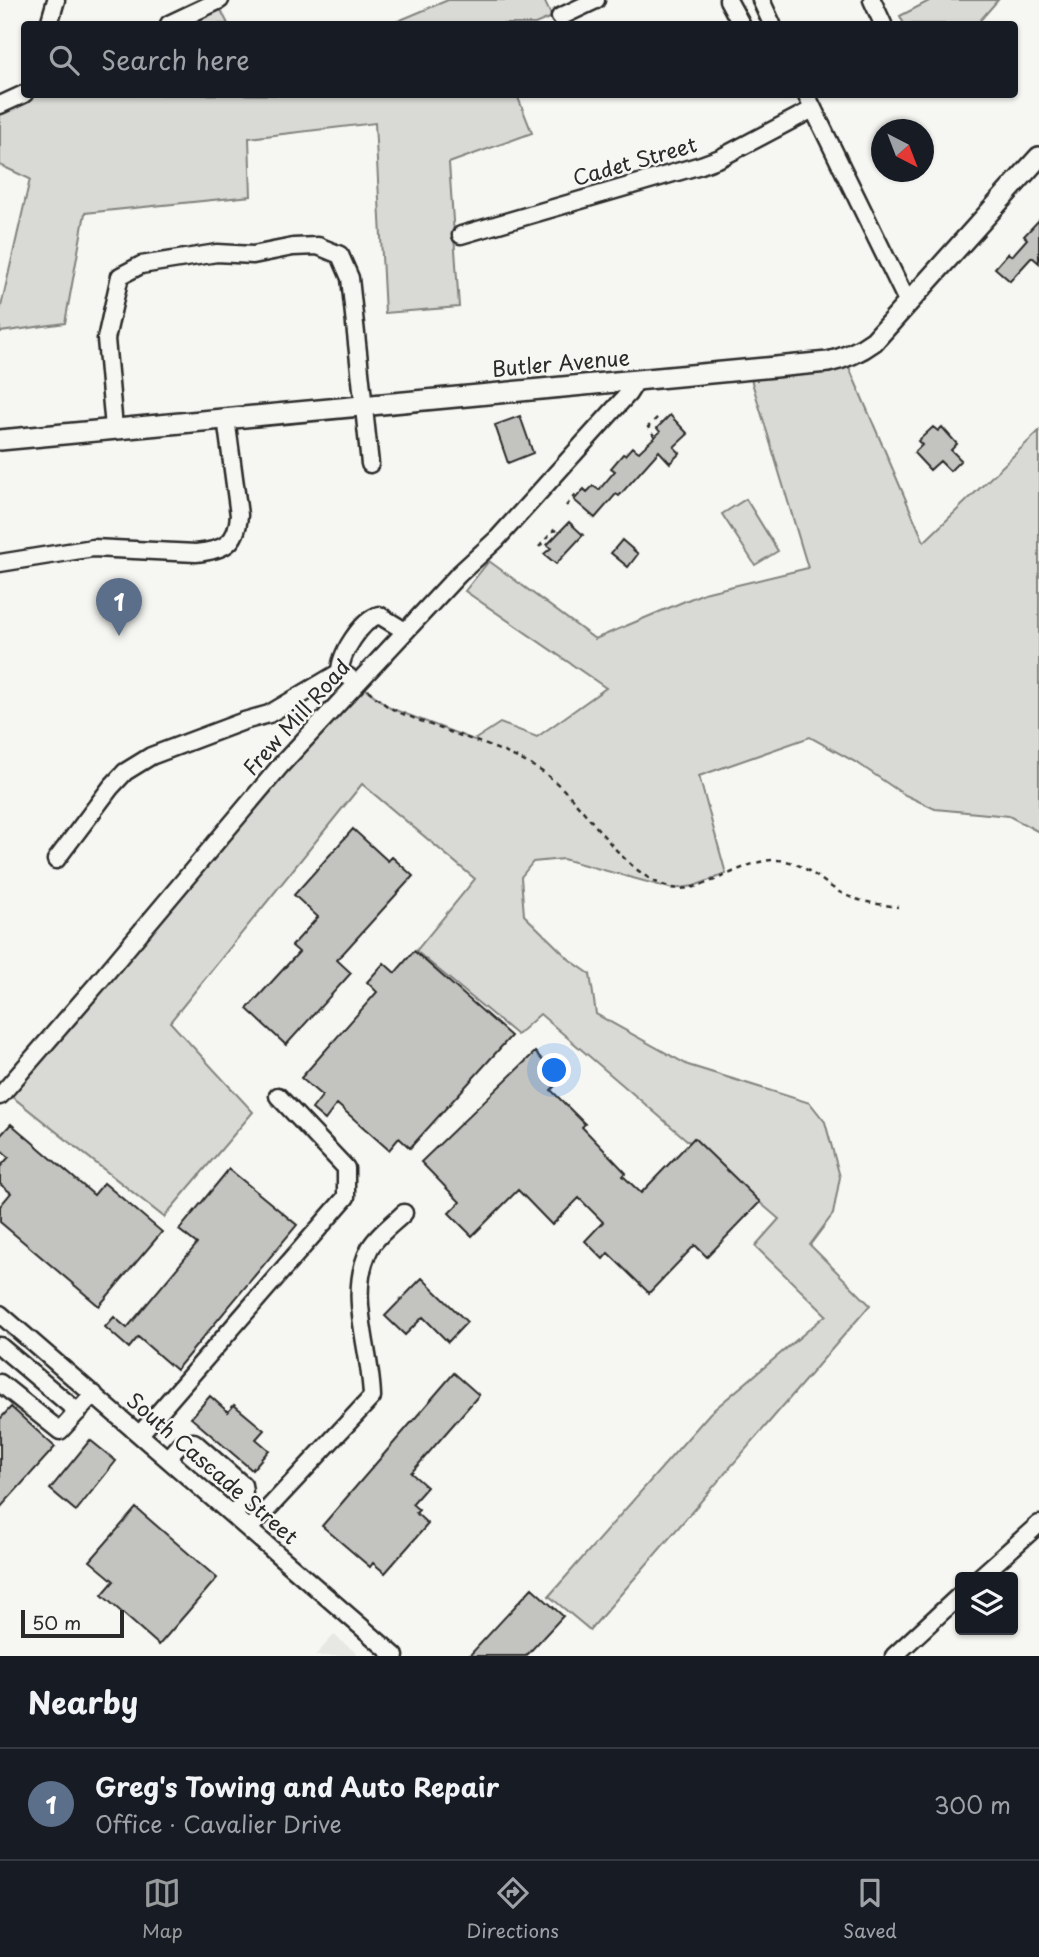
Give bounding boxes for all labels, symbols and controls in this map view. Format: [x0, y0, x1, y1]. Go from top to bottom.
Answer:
search box [21, 21, 1018, 98]
text: Search here [101, 40, 250, 79]
icon: search [45, 41, 83, 79]
north arrow [871, 119, 934, 182]
street label: Cadet Street [569, 127, 700, 193]
street label: Butler Avenue [491, 340, 631, 384]
pin: 1 [96, 578, 142, 636]
street label: Frew Mill Road [234, 651, 357, 782]
your location [537, 1053, 571, 1087]
street label: South Cascade Street [120, 1384, 306, 1551]
map controls [955, 1572, 1018, 1635]
button: layers [955, 1572, 1018, 1635]
scale bar [21, 1607, 124, 1639]
text: 50 m [32, 1608, 81, 1636]
text: Nearby [28, 1679, 138, 1724]
text: Greg's Towing and Auto Repair [95, 1767, 499, 1806]
text: 1 [46, 1787, 57, 1822]
text: 300 m [934, 1787, 1011, 1822]
text: Office · Cavalier Drive [95, 1806, 342, 1841]
tab: Map [142, 1874, 183, 1944]
tab: Directions [467, 1874, 559, 1944]
tab: Saved [843, 1874, 897, 1944]

